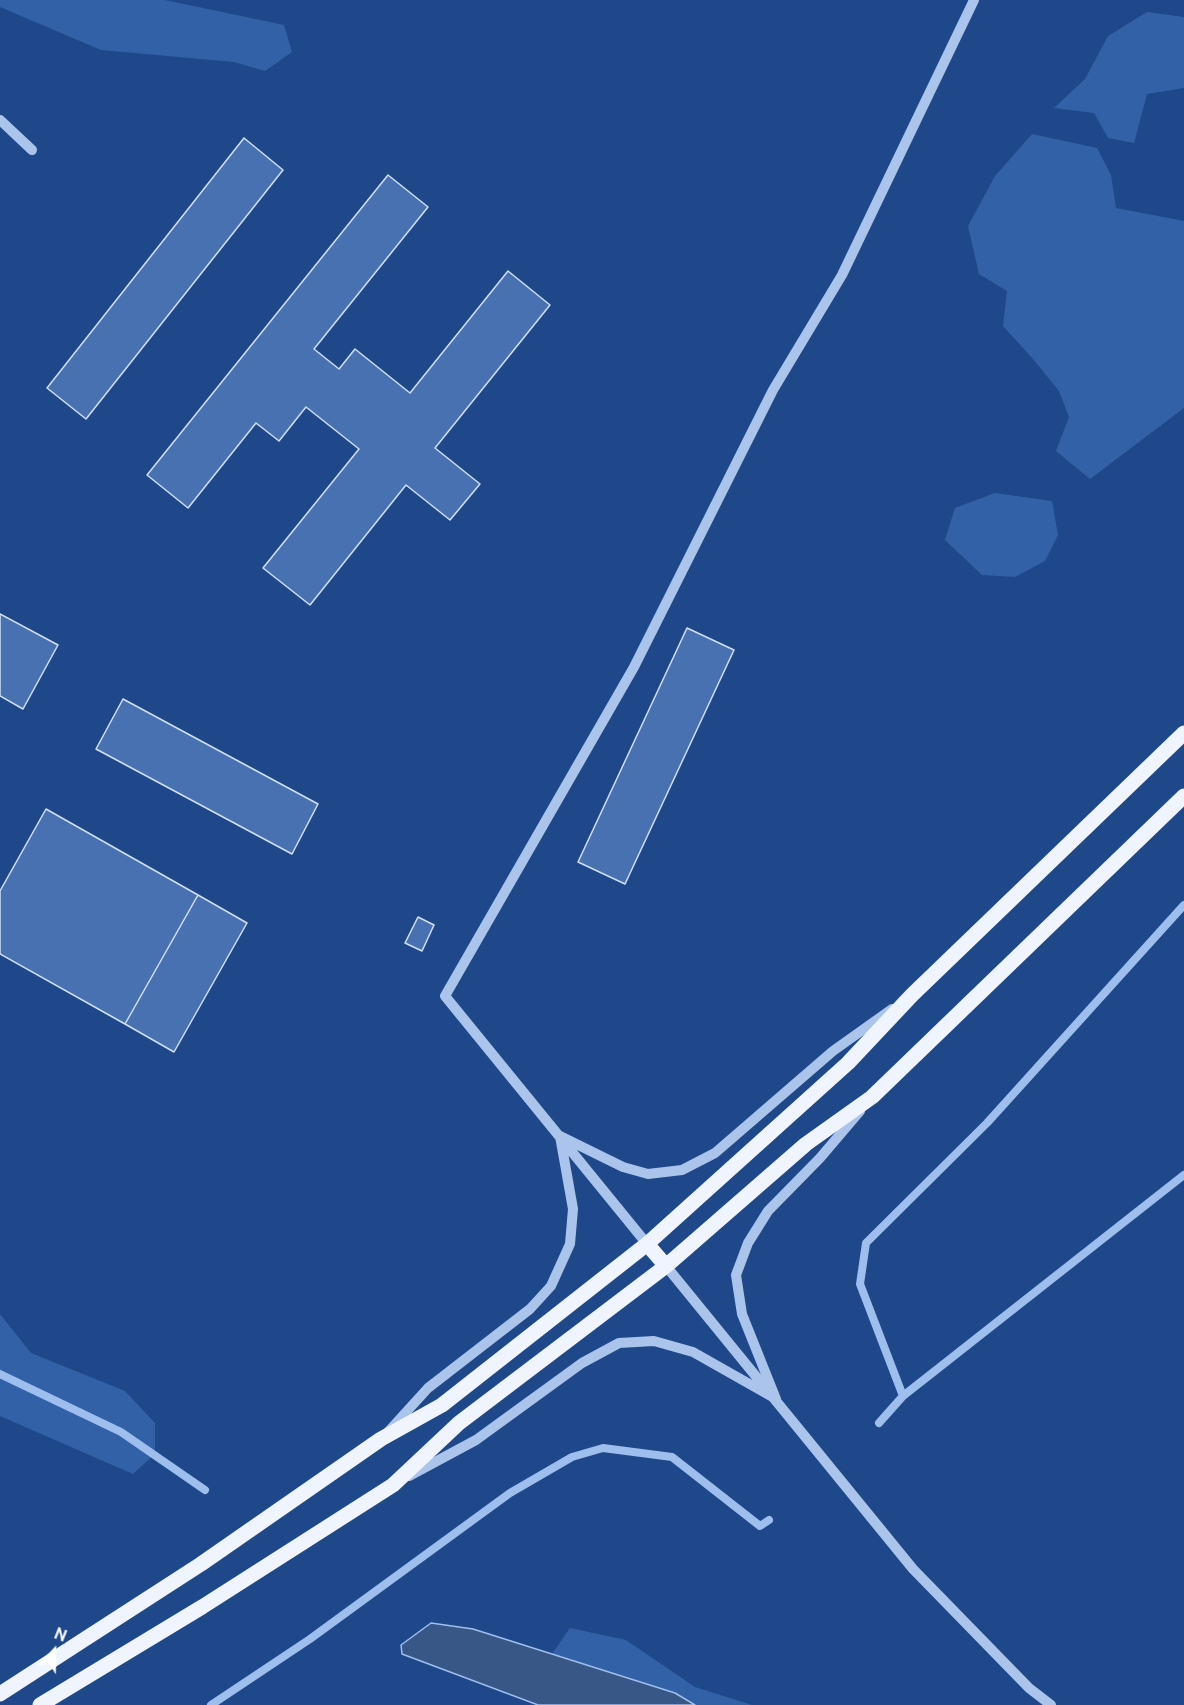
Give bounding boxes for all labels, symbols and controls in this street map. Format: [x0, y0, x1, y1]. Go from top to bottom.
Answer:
north arrow [24, 1621, 84, 1681]
text: N [52, 1624, 70, 1645]

